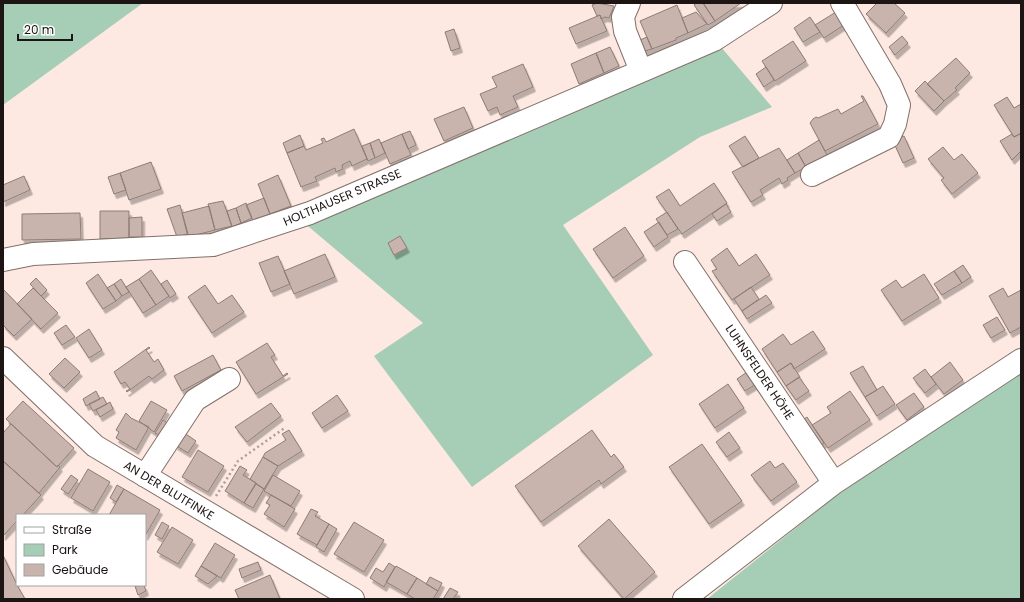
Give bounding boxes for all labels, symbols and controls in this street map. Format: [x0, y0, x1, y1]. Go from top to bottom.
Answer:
scale bar [18, 16, 72, 42]
text: 20 m [24, 21, 54, 38]
street label: HOLTHAUSER STRASSE [280, 164, 404, 230]
street label: LUHNSFELDER HÖHE [722, 321, 798, 423]
street label: AN DER BLUTFINKE [121, 456, 217, 524]
legend [16, 514, 146, 586]
text: Straße [52, 521, 92, 538]
text: Park [52, 541, 79, 558]
text: Gebäude [52, 561, 108, 578]

